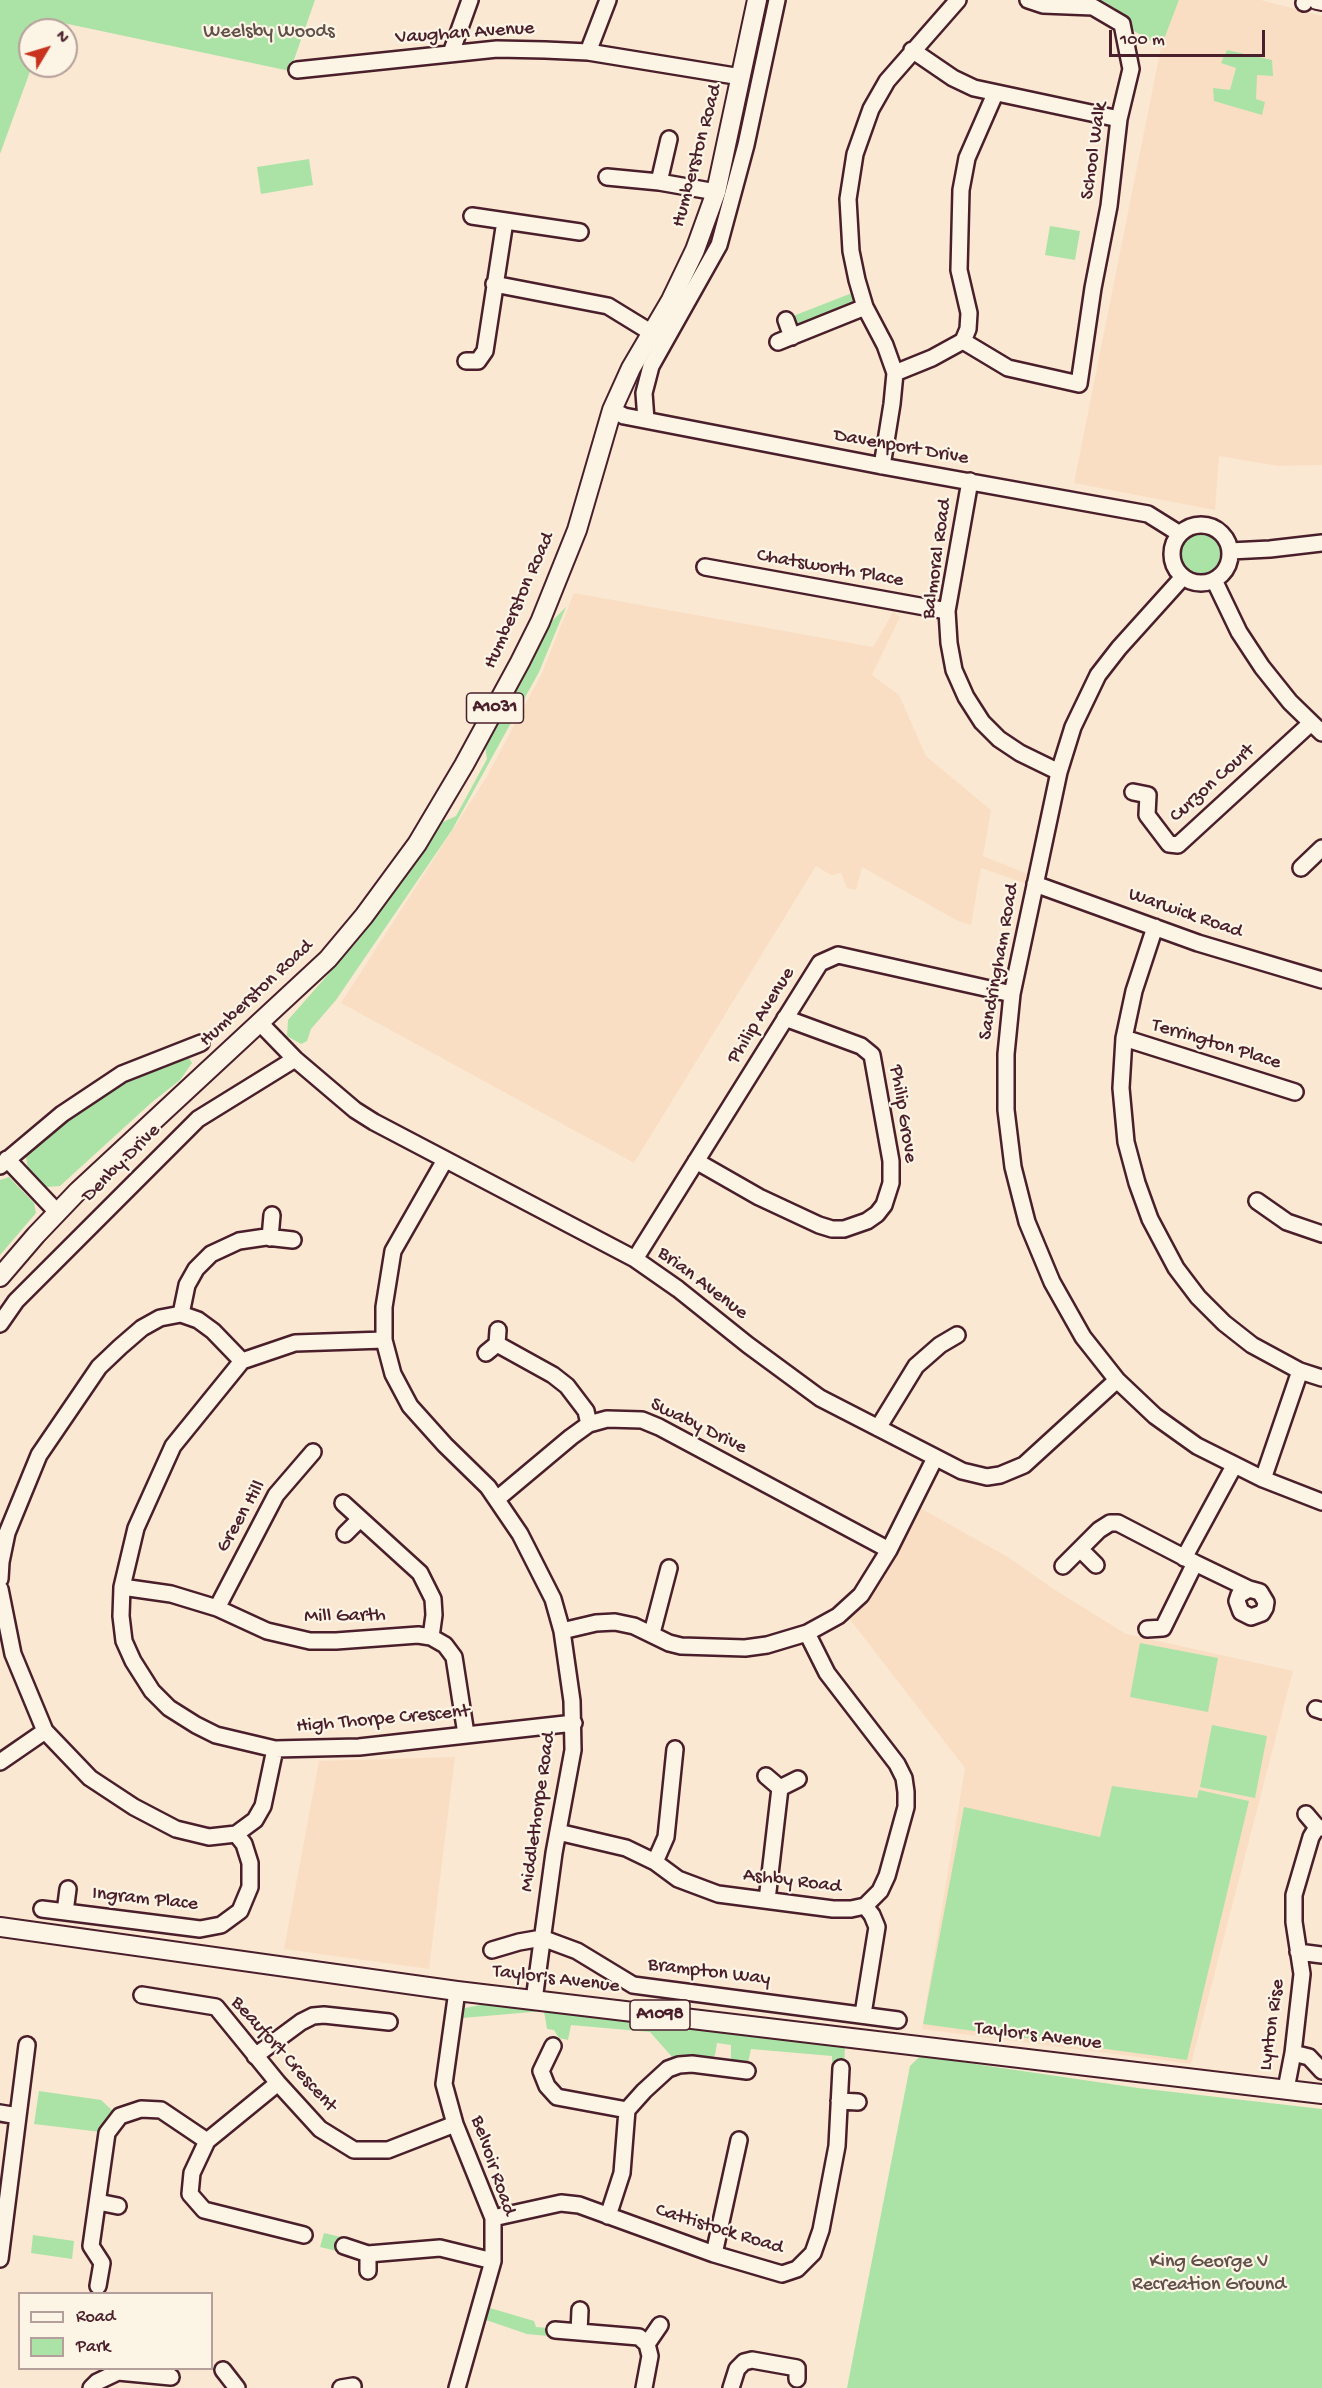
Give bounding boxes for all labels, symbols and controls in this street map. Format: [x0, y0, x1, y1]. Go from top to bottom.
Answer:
street label: Vaughan Avenue [395, 17, 535, 51]
north arrow [18, 18, 78, 78]
scale bar [1112, 18, 1268, 56]
park label: Weelsby Woods [203, 21, 335, 45]
text: N [50, 28, 72, 48]
text: 100 m [1120, 30, 1165, 51]
street label: Humberston Road [667, 82, 729, 230]
street label: School Walk [1076, 101, 1114, 201]
street label: Davenport Drive [832, 424, 970, 472]
street label: Balmoral Road [918, 497, 958, 621]
street label: Humberston Road [479, 529, 561, 673]
street label: Chatsworth Place [755, 544, 905, 594]
road number: A1031 [466, 693, 524, 723]
street label: Curzon Court [1165, 739, 1261, 829]
street label: Sandringham Road [974, 882, 1026, 1042]
street label: Warwick Road [1125, 883, 1245, 945]
street label: Humberston Road [195, 935, 319, 1053]
street label: Philip Avenue [723, 963, 801, 1069]
street label: Terrington Place [1148, 1014, 1284, 1076]
street label: Philip Grove [882, 1063, 922, 1165]
street label: Denby Drive [78, 1120, 166, 1208]
street label: Brian Avenue [652, 1242, 752, 1326]
street label: Swaby Drive [646, 1393, 750, 1461]
street label: Green Hill [212, 1477, 272, 1557]
street label: Mill Garth [304, 1604, 386, 1630]
street label: High Thorpe Crescent [295, 1700, 471, 1740]
street label: Middlethorpe Road [516, 1730, 562, 1894]
street label: Ashby Road [742, 1864, 842, 1900]
street label: Ingram Place [91, 1883, 199, 1917]
street label: Brampton Way [646, 1954, 772, 1992]
street label: Taylor's Avenue [491, 1960, 621, 2000]
street label: Lynton Rise [1255, 1978, 1291, 2072]
street label: Beaufort Crescent [225, 1992, 341, 2118]
road number: A1098 [630, 2000, 690, 2030]
street label: Taylor's Avenue [973, 2017, 1103, 2057]
street label: Belvoir Road [464, 2113, 520, 2219]
street label: Cattistock Road [652, 2199, 786, 2261]
park label: King George V Recreation Ground [1132, 2251, 1286, 2298]
legend [18, 2292, 213, 2370]
text: Road [76, 2307, 115, 2328]
text: Park [76, 2337, 110, 2358]

